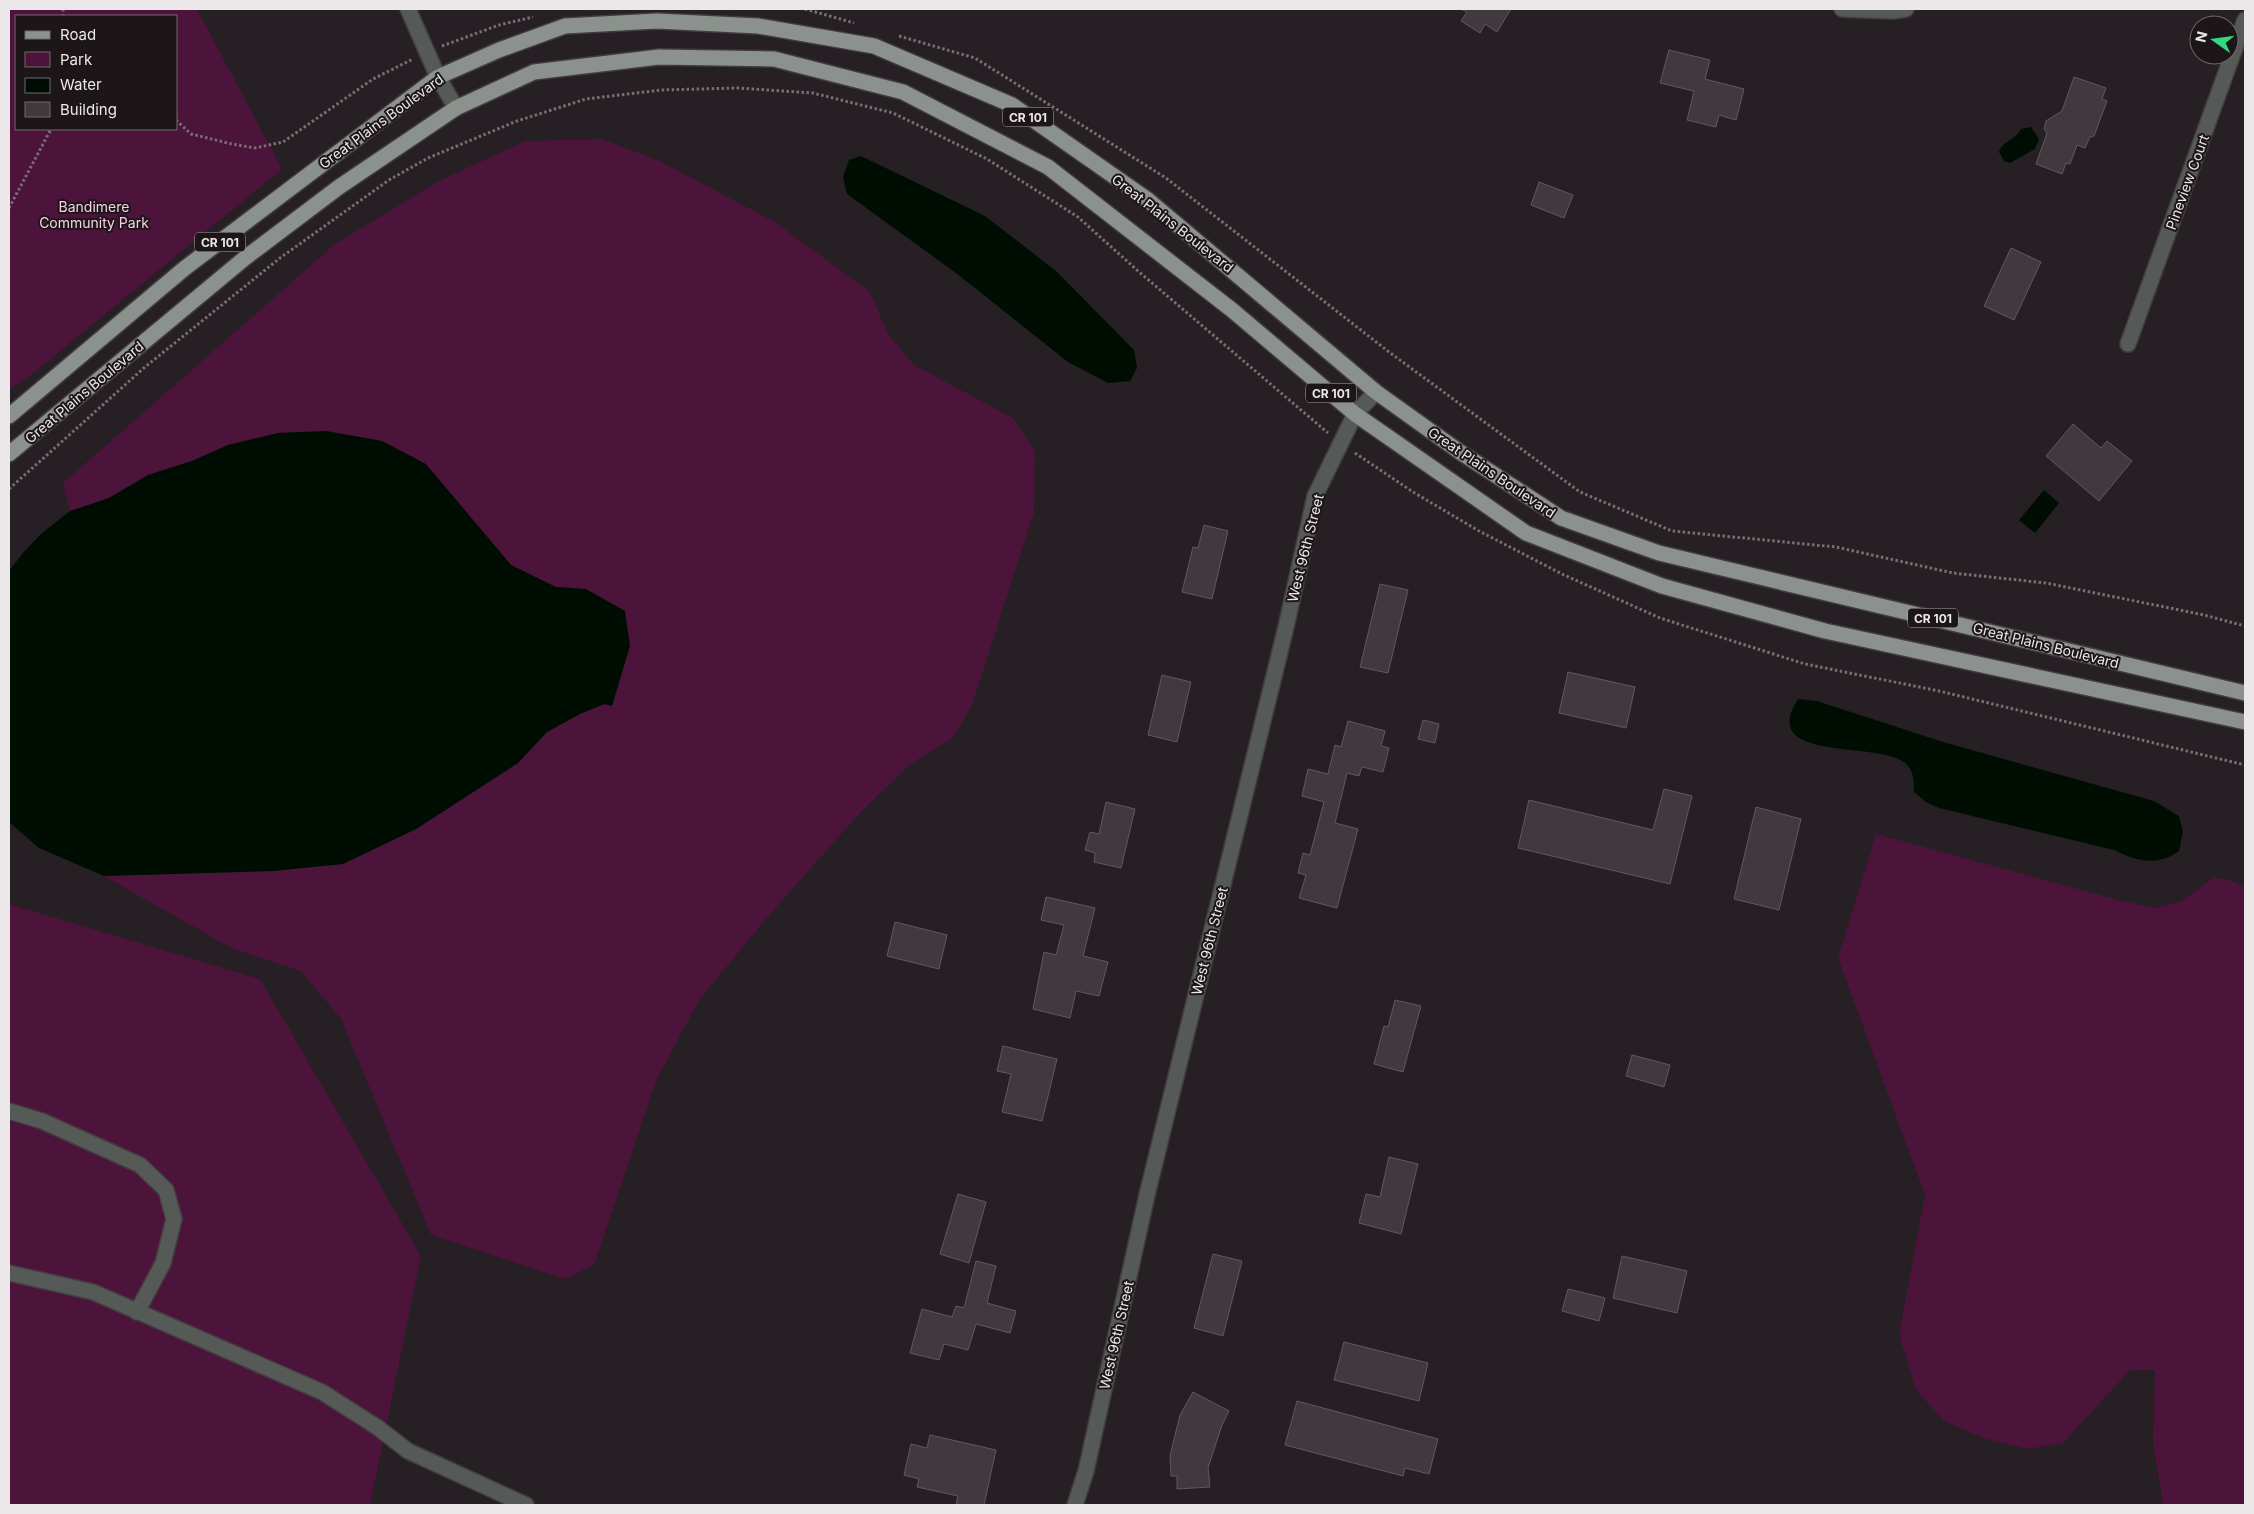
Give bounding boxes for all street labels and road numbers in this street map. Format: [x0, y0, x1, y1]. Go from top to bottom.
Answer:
street label: Great Plains Boulevard [315, 70, 447, 172]
road number: CR 101 [1003, 108, 1053, 126]
street label: Pineview Court [2162, 132, 2212, 232]
street label: Great Plains Boulevard [1109, 170, 1237, 276]
road number: CR 101 [195, 232, 245, 252]
street label: Great Plains Boulevard [21, 337, 147, 447]
road number: CR 101 [1306, 383, 1356, 402]
street label: Great Plains Boulevard [1425, 423, 1559, 521]
street label: West 96th Street [1283, 492, 1327, 604]
road number: CR 101 [1908, 608, 1958, 628]
street label: Great Plains Boulevard [1971, 619, 2121, 671]
street label: West 96th Street [1187, 885, 1231, 997]
street label: West 96th Street [1095, 1279, 1137, 1391]

